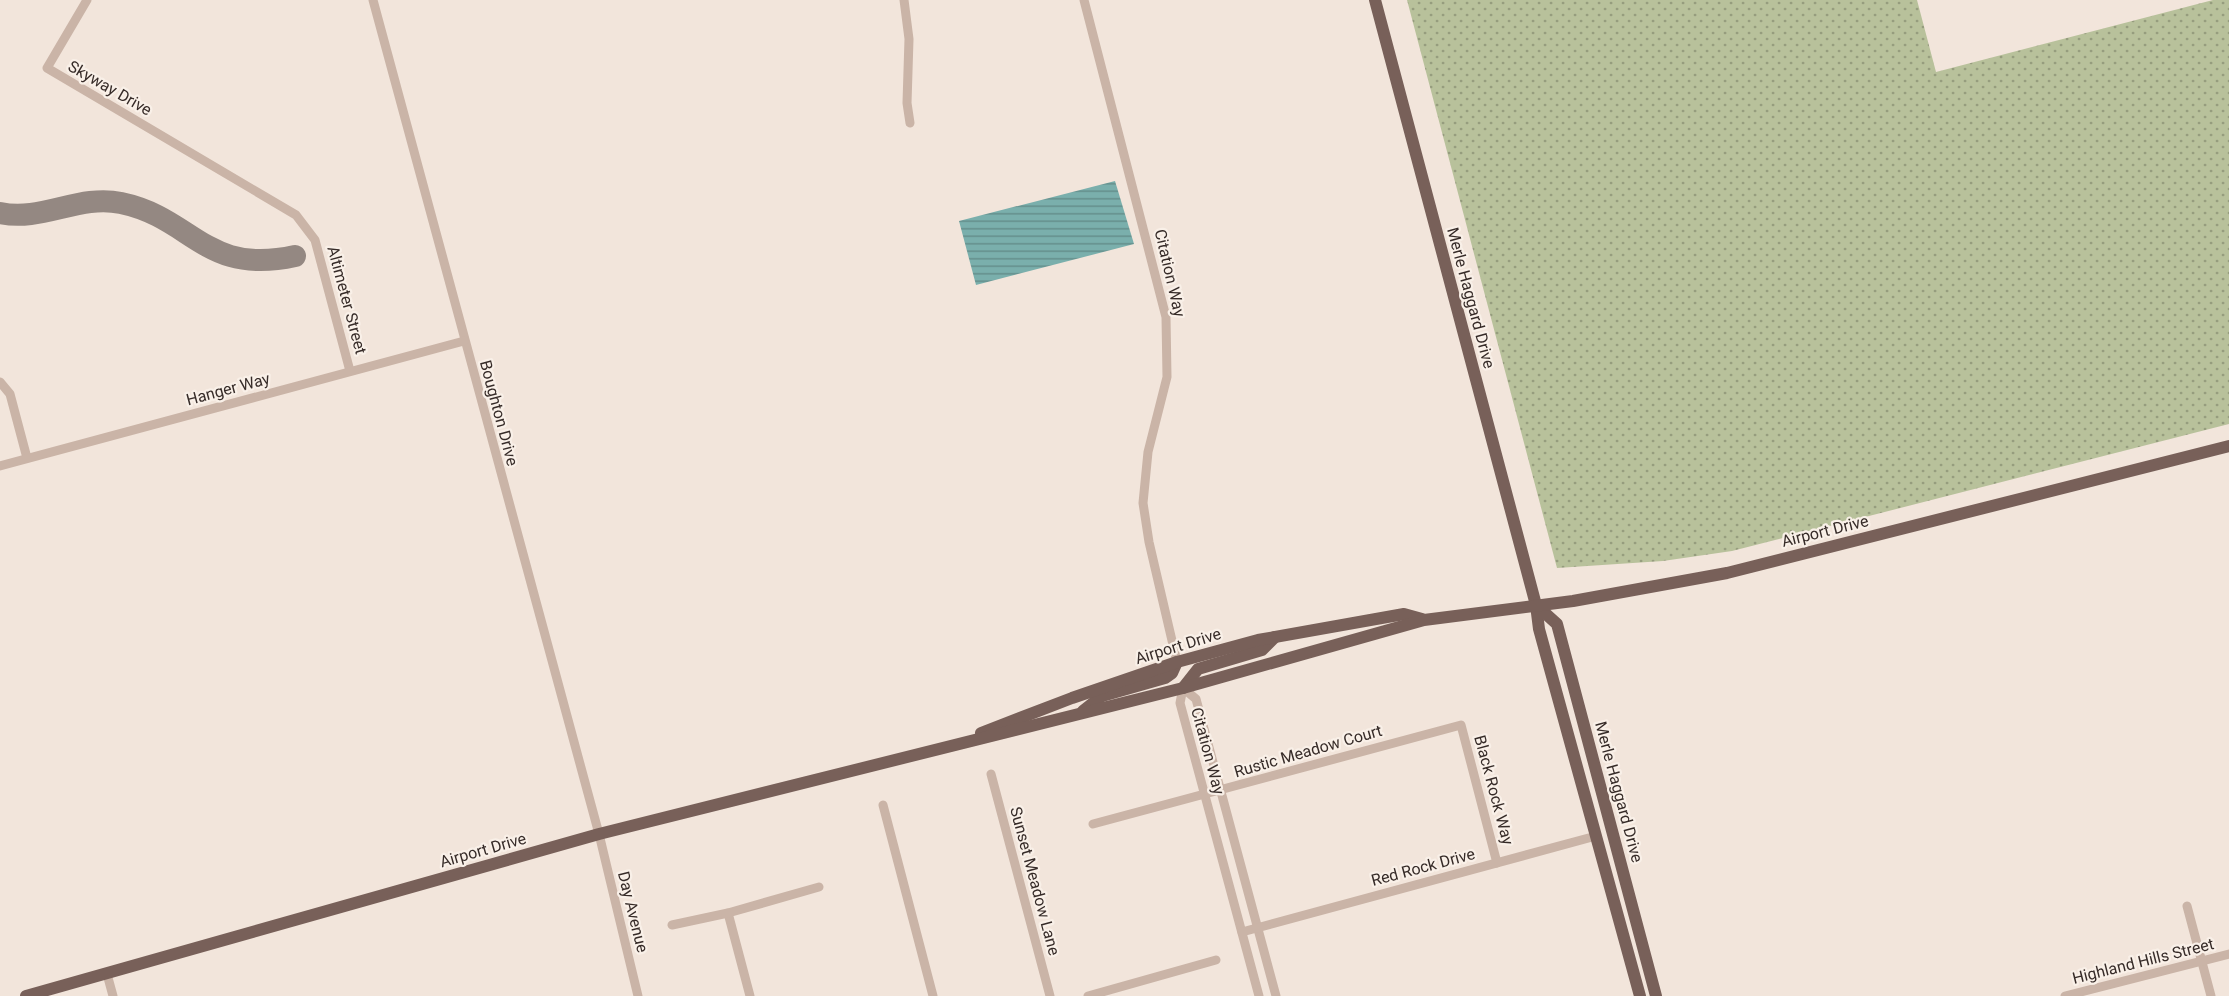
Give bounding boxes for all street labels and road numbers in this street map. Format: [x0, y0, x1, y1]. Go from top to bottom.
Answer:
street label: Skyway Drive [65, 56, 155, 120]
street label: Merle Haggard Drive [1443, 225, 1499, 371]
street label: Citation Way [1151, 227, 1189, 319]
street label: Altimeter Street [323, 244, 371, 356]
street label: Boughton Drive [476, 358, 522, 468]
street label: Hanger Way [184, 369, 272, 409]
street label: Airport Drive [1780, 511, 1870, 551]
street label: Airport Drive [1133, 624, 1223, 668]
street label: Citation Way [1187, 705, 1229, 797]
street label: Merle Haggard Drive [1591, 719, 1647, 865]
street label: Rustic Meadow Court [1232, 721, 1384, 781]
street label: Black Rock Way [1470, 733, 1518, 847]
street label: Sunset Meadow Lane [1006, 805, 1064, 957]
street label: Airport Drive [438, 829, 528, 871]
street label: Red Rock Drive [1369, 844, 1477, 890]
street label: Day Avenue [614, 869, 652, 955]
street label: Highland Hills Street [2070, 934, 2216, 988]

